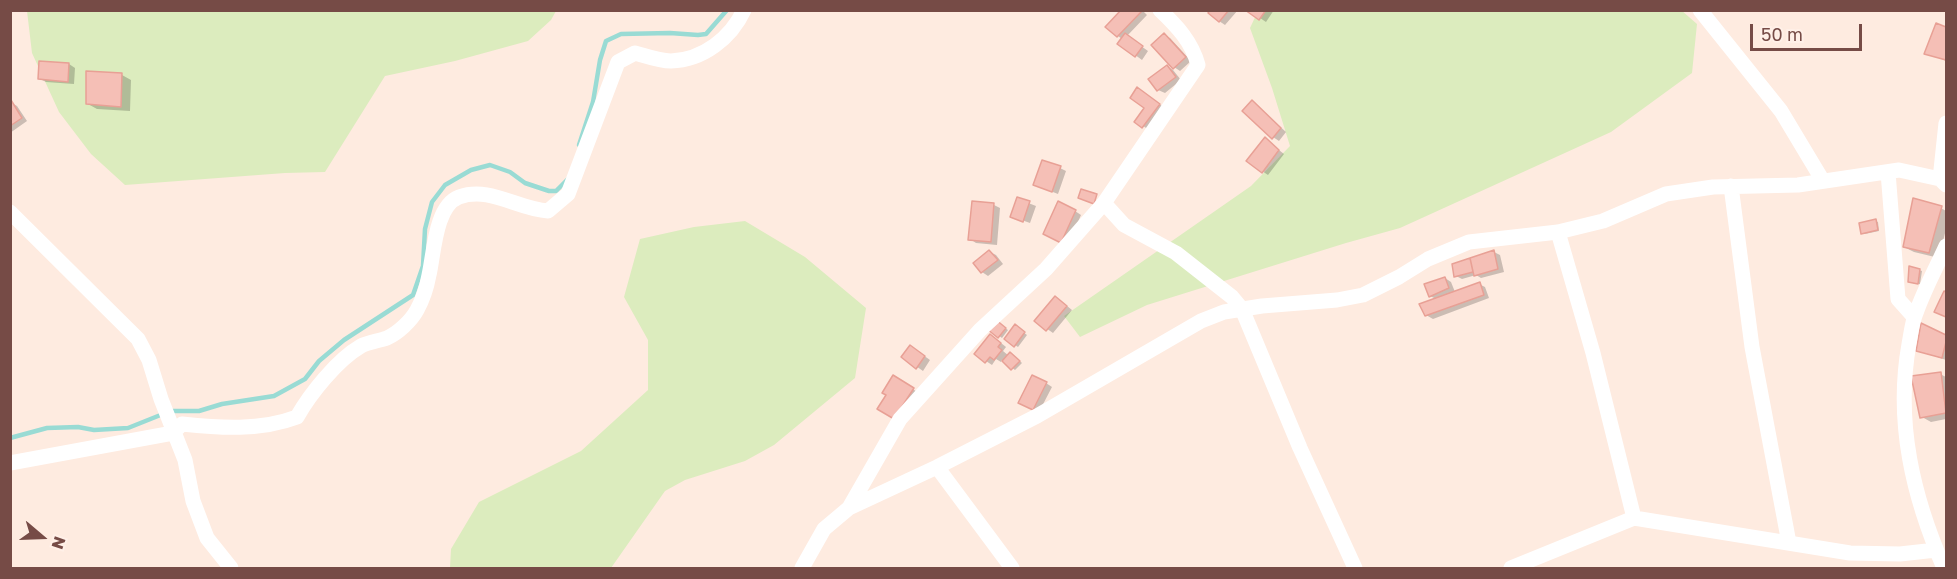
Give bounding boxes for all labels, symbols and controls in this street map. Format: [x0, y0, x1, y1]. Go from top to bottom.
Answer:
scale bar [1753, 12, 1866, 50]
text: 50 m [1761, 23, 1803, 45]
north arrow [12, 507, 72, 567]
text: N [48, 534, 70, 552]

